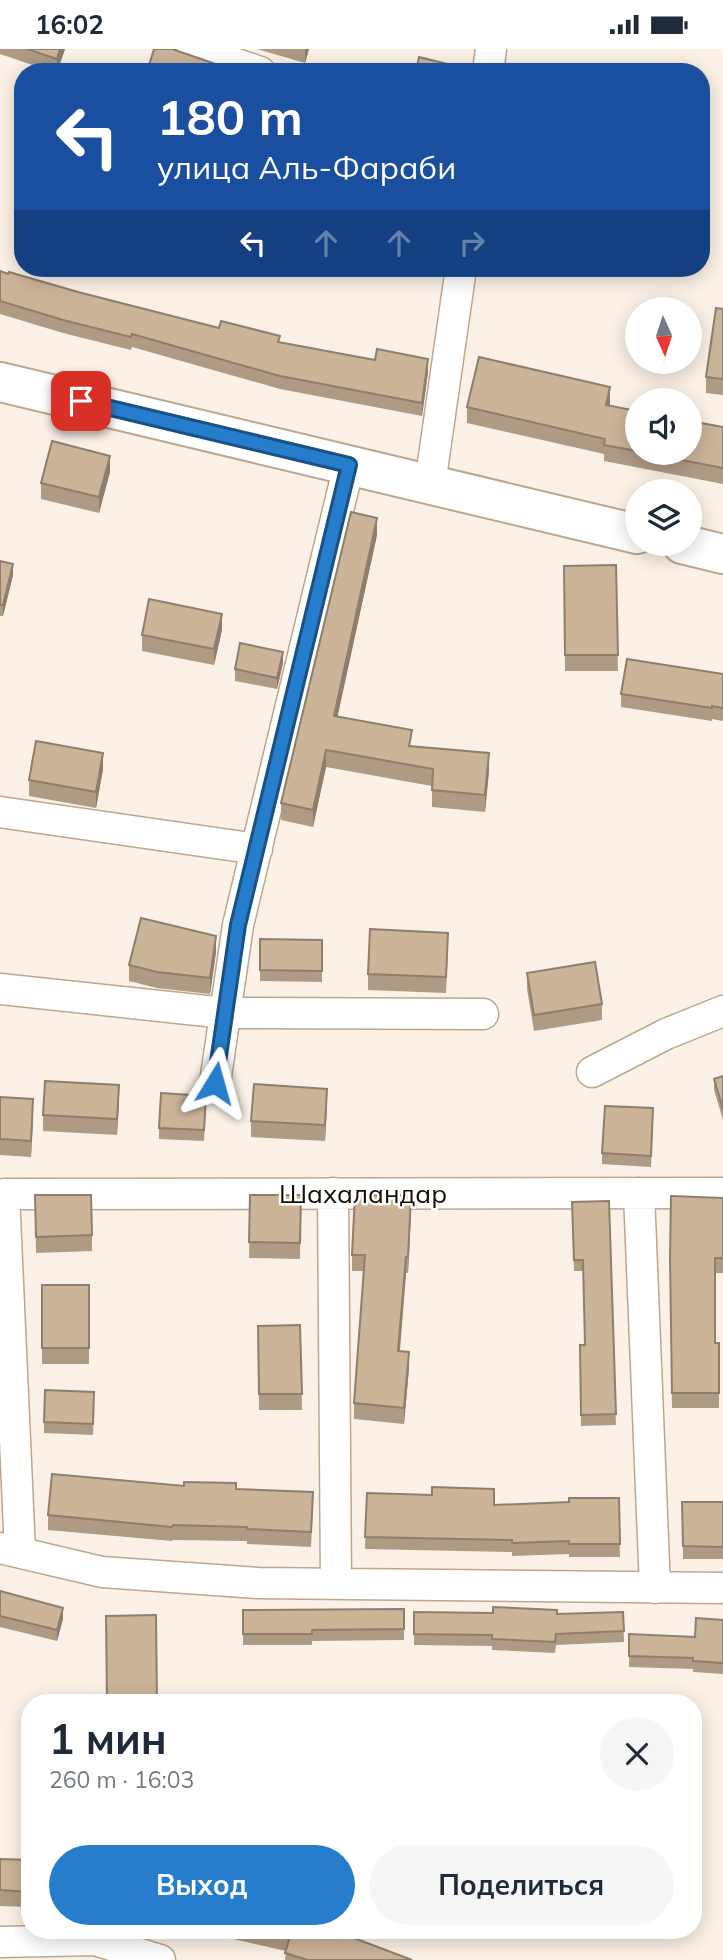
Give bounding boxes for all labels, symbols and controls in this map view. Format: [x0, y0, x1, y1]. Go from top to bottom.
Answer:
text: 16:02 [35, 8, 104, 41]
text: 180 m [157, 86, 303, 147]
icon: left [42, 91, 133, 182]
text: улица Аль-Фараби [157, 147, 456, 187]
icon: left [234, 224, 272, 262]
icon: ahead [307, 224, 345, 262]
icon: ahead [380, 224, 418, 262]
icon: right [453, 224, 491, 262]
north arrow [625, 297, 702, 375]
map controls [625, 297, 702, 556]
pin [51, 371, 111, 431]
icon: arrive [62, 382, 100, 420]
button: sound [625, 388, 702, 465]
button: layers [625, 479, 702, 556]
position arrow [178, 1046, 252, 1120]
street label: Шахаландар [279, 1177, 447, 1210]
text: 1 мин [49, 1712, 167, 1765]
button: close [600, 1717, 674, 1791]
text: 260 m · 16:03 [49, 1765, 194, 1794]
button: Выход [49, 1845, 355, 1925]
button: Поделиться [369, 1845, 674, 1925]

